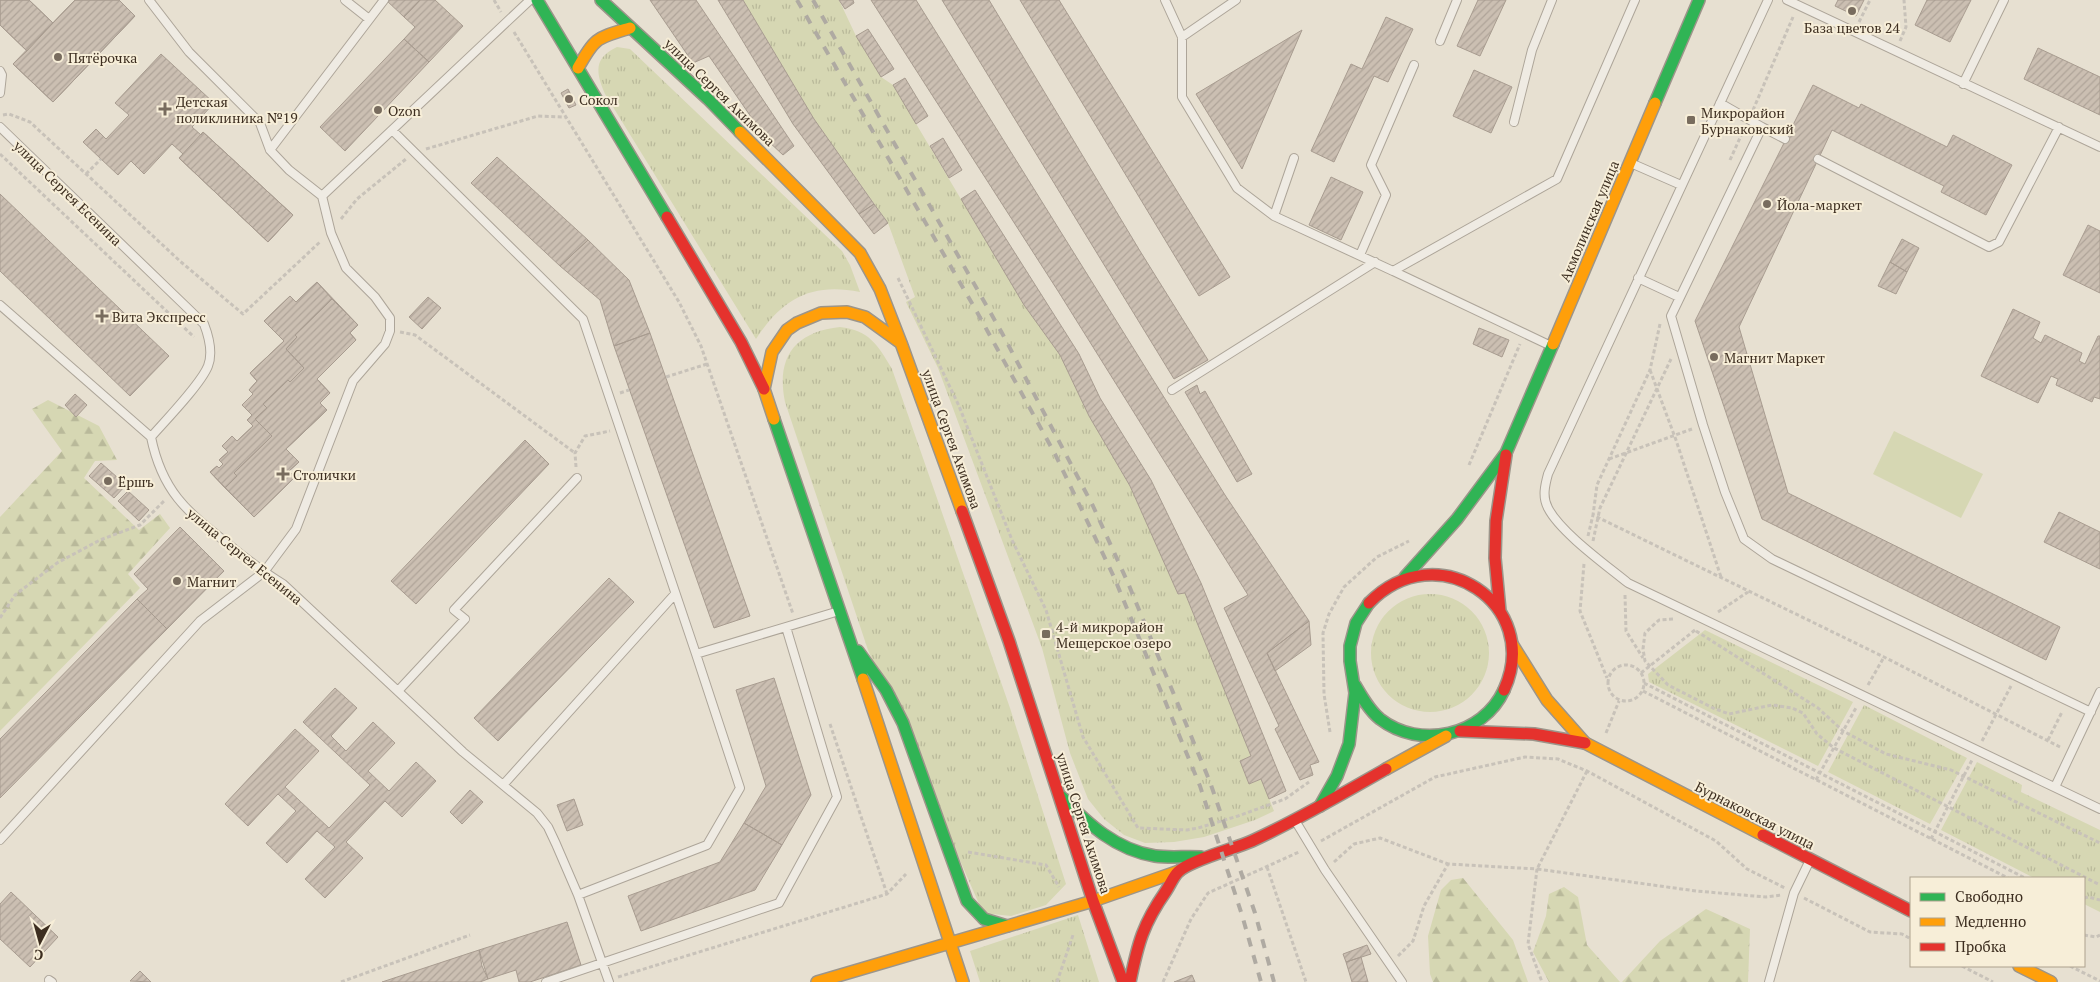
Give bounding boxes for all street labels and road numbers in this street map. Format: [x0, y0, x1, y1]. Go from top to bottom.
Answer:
street label: улица Сергея Акимова [660, 33, 780, 150]
street label: улица Сергея Есенина [9, 136, 126, 250]
street label: Акмолинская улица [1555, 157, 1623, 285]
street label: улица Сергея Акимова [918, 366, 986, 511]
street label: улица Сергея Есенина [182, 503, 307, 609]
street label: улица Сергея Акимова [1052, 749, 1116, 896]
street label: Бурнаковская улица [1692, 777, 1818, 853]

